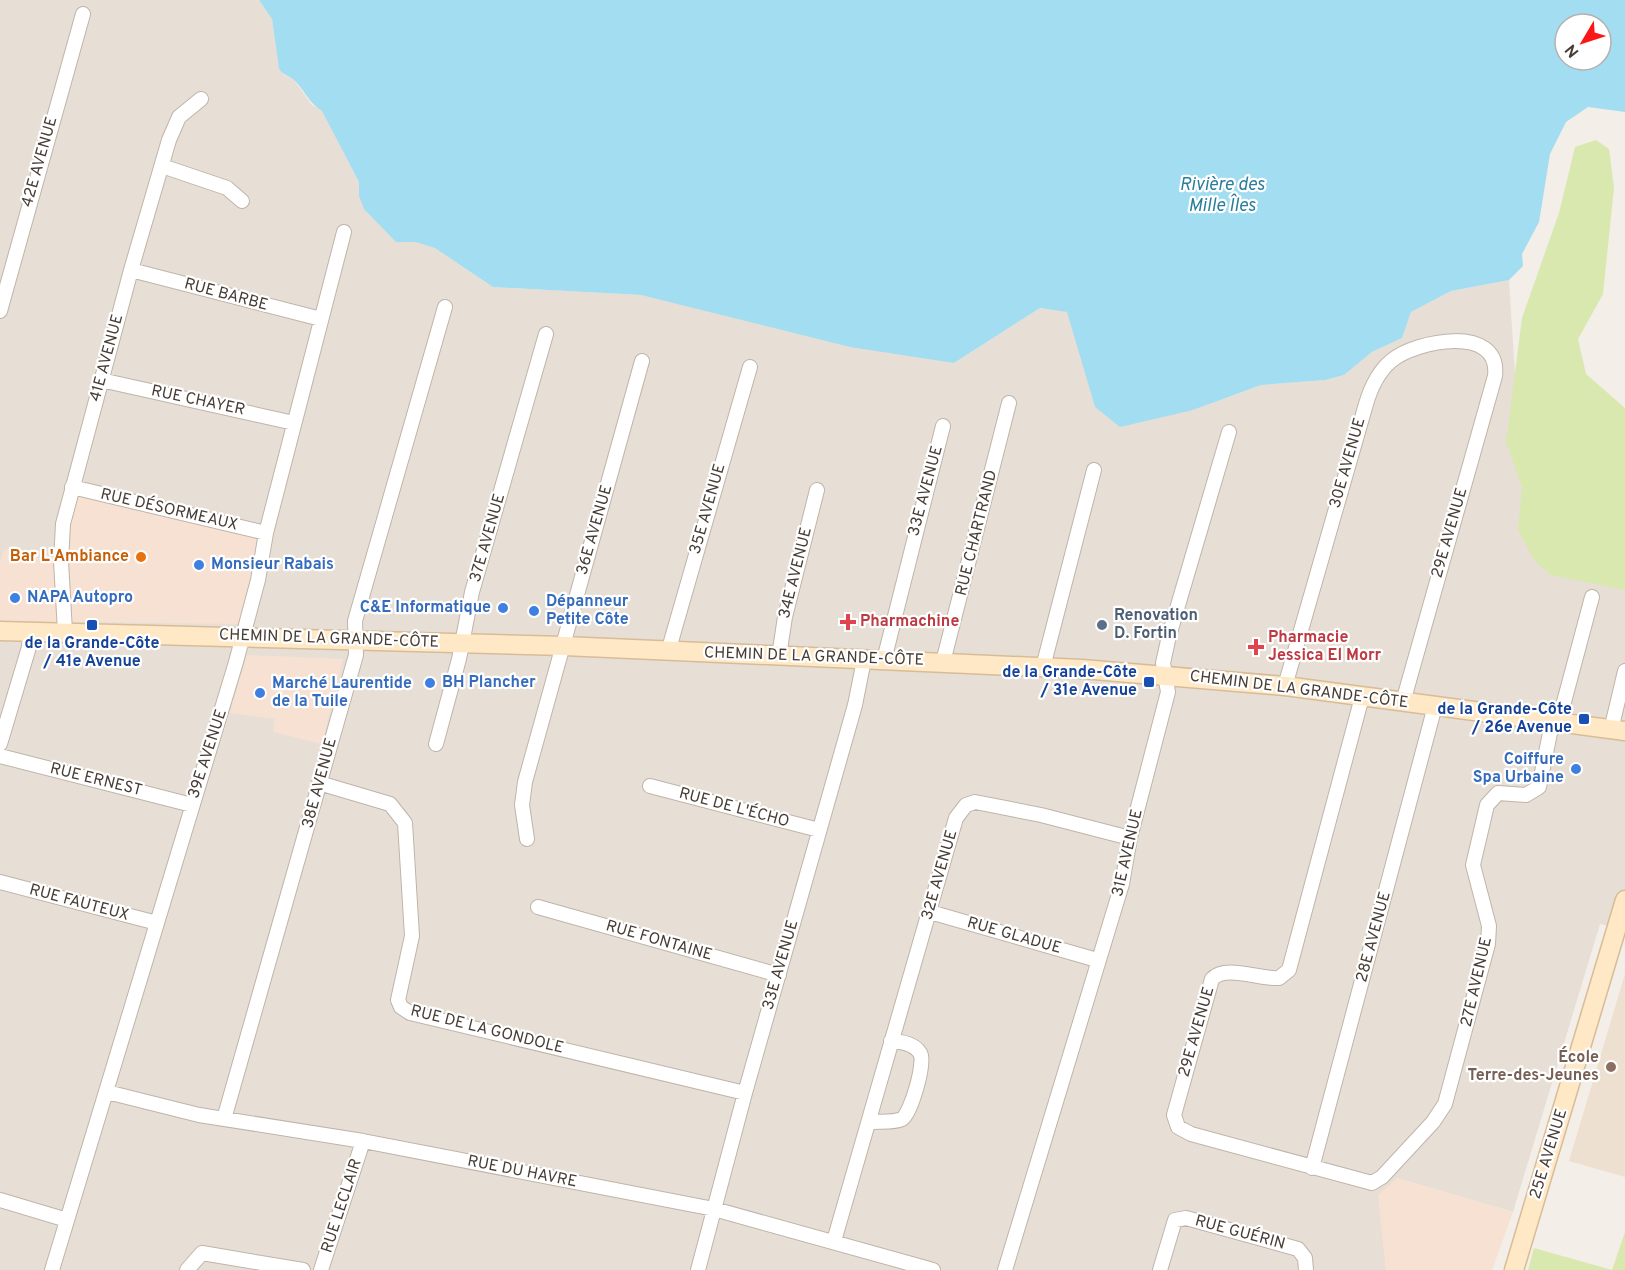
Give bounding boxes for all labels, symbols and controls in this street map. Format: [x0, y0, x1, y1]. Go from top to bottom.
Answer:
north arrow [1553, 12, 1613, 72]
text: N [1562, 39, 1584, 61]
street label: 42E AVENUE [18, 114, 62, 210]
water label: Rivière des Mille Îles [1179, 174, 1265, 218]
street label: RUE BARBE [182, 274, 270, 316]
street label: 41E AVENUE [86, 312, 128, 404]
street label: RUE CHAYER [149, 381, 247, 421]
street label: 30E AVENUE [1326, 415, 1370, 511]
street label: 33E AVENUE [904, 444, 948, 538]
street label: 35E AVENUE [686, 461, 730, 557]
street label: RUE CHARTRAND [952, 468, 1002, 598]
street label: RUE DÉSORMEAUX [98, 483, 240, 536]
street label: 36E AVENUE [573, 483, 617, 577]
street label: 29E AVENUE [1428, 486, 1472, 580]
street label: 37E AVENUE [466, 491, 510, 585]
street label: 34E AVENUE [775, 525, 817, 621]
place label: Bar L'Ambiance [10, 547, 129, 567]
marker: Bar L'Ambiance [134, 550, 148, 564]
place label: Monsieur Rabais [211, 555, 334, 575]
marker: Monsieur Rabais [192, 558, 206, 572]
place label: NAPA Autopro [27, 588, 133, 608]
marker: NAPA Autopro [8, 591, 22, 605]
place label: Dépanneur Petite Côte [546, 592, 629, 630]
place label: C&E Informatique [360, 598, 491, 618]
marker: C&E Informatique [496, 601, 510, 615]
marker: Dépanneur Petite Côte [527, 604, 541, 618]
place label: Renovation D. Fortin [1114, 606, 1198, 644]
place label: Pharmachine [860, 612, 959, 632]
marker: Pharmachine [841, 615, 855, 629]
marker: de la Grande-Côte / 41e Avenue [85, 618, 99, 632]
marker: Renovation D. Fortin [1095, 618, 1109, 632]
street label: CHEMIN DE LA GRANDE-CÔTE [219, 623, 439, 653]
place label: Pharmacie Jessica El Morr [1268, 628, 1381, 666]
place label: de la Grande-Côte / 41e Avenue [25, 634, 159, 672]
marker: Pharmacie Jessica El Morr [1249, 640, 1263, 654]
street label: CHEMIN DE LA GRANDE-CÔTE [704, 641, 924, 671]
place label: de la Grande-Côte / 31e Avenue [1002, 663, 1137, 701]
street label: CHEMIN DE LA GRANDE-CÔTE [1189, 665, 1410, 713]
place label: BH Plancher [442, 673, 536, 693]
place label: Marché Laurentide de la Tuile [272, 674, 412, 712]
marker: de la Grande-Côte / 31e Avenue [1142, 675, 1156, 689]
marker: BH Plancher [423, 676, 437, 690]
marker: Marché Laurentide de la Tuile [253, 686, 267, 700]
place label: de la Grande-Côte / 26e Avenue [1437, 700, 1572, 738]
street label: 39E AVENUE [184, 707, 232, 801]
marker: de la Grande-Côte / 26e Avenue [1577, 712, 1591, 726]
street label: 38E AVENUE [298, 735, 342, 831]
place label: Coiffure Spa Urbaine [1473, 750, 1564, 788]
street label: RUE ERNEST [48, 759, 144, 801]
marker: Coiffure Spa Urbaine [1569, 762, 1583, 776]
street label: RUE DE L'ÉCHO [677, 782, 792, 832]
street label: 31E AVENUE [1108, 807, 1148, 899]
street label: 32E AVENUE [918, 828, 962, 922]
street label: RUE FAUTEUX [27, 880, 131, 926]
street label: 28E AVENUE [1352, 889, 1396, 985]
street label: RUE GLADUE [965, 913, 1063, 959]
street label: RUE FONTAINE [603, 916, 715, 966]
street label: 33E AVENUE [759, 918, 803, 1012]
street label: 27E AVENUE [1457, 935, 1497, 1029]
street label: 29E AVENUE [1175, 985, 1219, 1079]
street label: RUE DE LA GONDOLE [408, 1001, 566, 1059]
place label: École Terre-des-Jeunes [1467, 1046, 1599, 1086]
marker: École Terre-des-Jeunes [1604, 1060, 1618, 1074]
street label: 25E AVENUE [1526, 1106, 1572, 1202]
street label: RUE DU HAVRE [466, 1152, 578, 1192]
street label: RUE LECLAIR [317, 1156, 367, 1256]
street label: RUE GUÉRIN [1193, 1209, 1288, 1255]

